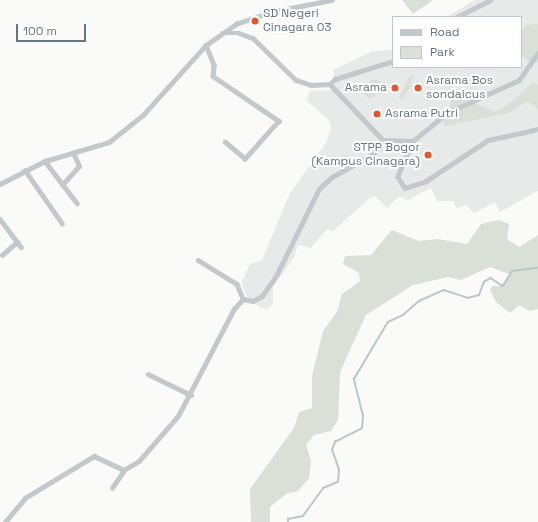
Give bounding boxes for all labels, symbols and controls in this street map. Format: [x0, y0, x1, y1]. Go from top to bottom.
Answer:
place label: SD Negeri Cinagara 03 [263, 7, 332, 35]
scale bar [18, 16, 88, 42]
marker: SD Negeri Cinagara 03 [250, 16, 260, 26]
legend [392, 16, 522, 68]
text: 100 m [23, 23, 57, 39]
text: Road [430, 24, 459, 40]
text: Park [430, 44, 455, 60]
place label: Asrama Bos sondaicus [426, 74, 493, 102]
place label: Asrama [345, 81, 387, 95]
marker: Asrama [390, 83, 400, 93]
marker: Asrama Bos sondaicus [413, 83, 423, 93]
place label: Asrama Putri [385, 107, 458, 121]
marker: Asrama Putri [372, 109, 382, 119]
place label: STPP Bogor (Kampus Cinagara) [311, 141, 420, 169]
marker: STPP Bogor (Kampus Cinagara) [423, 150, 433, 160]

